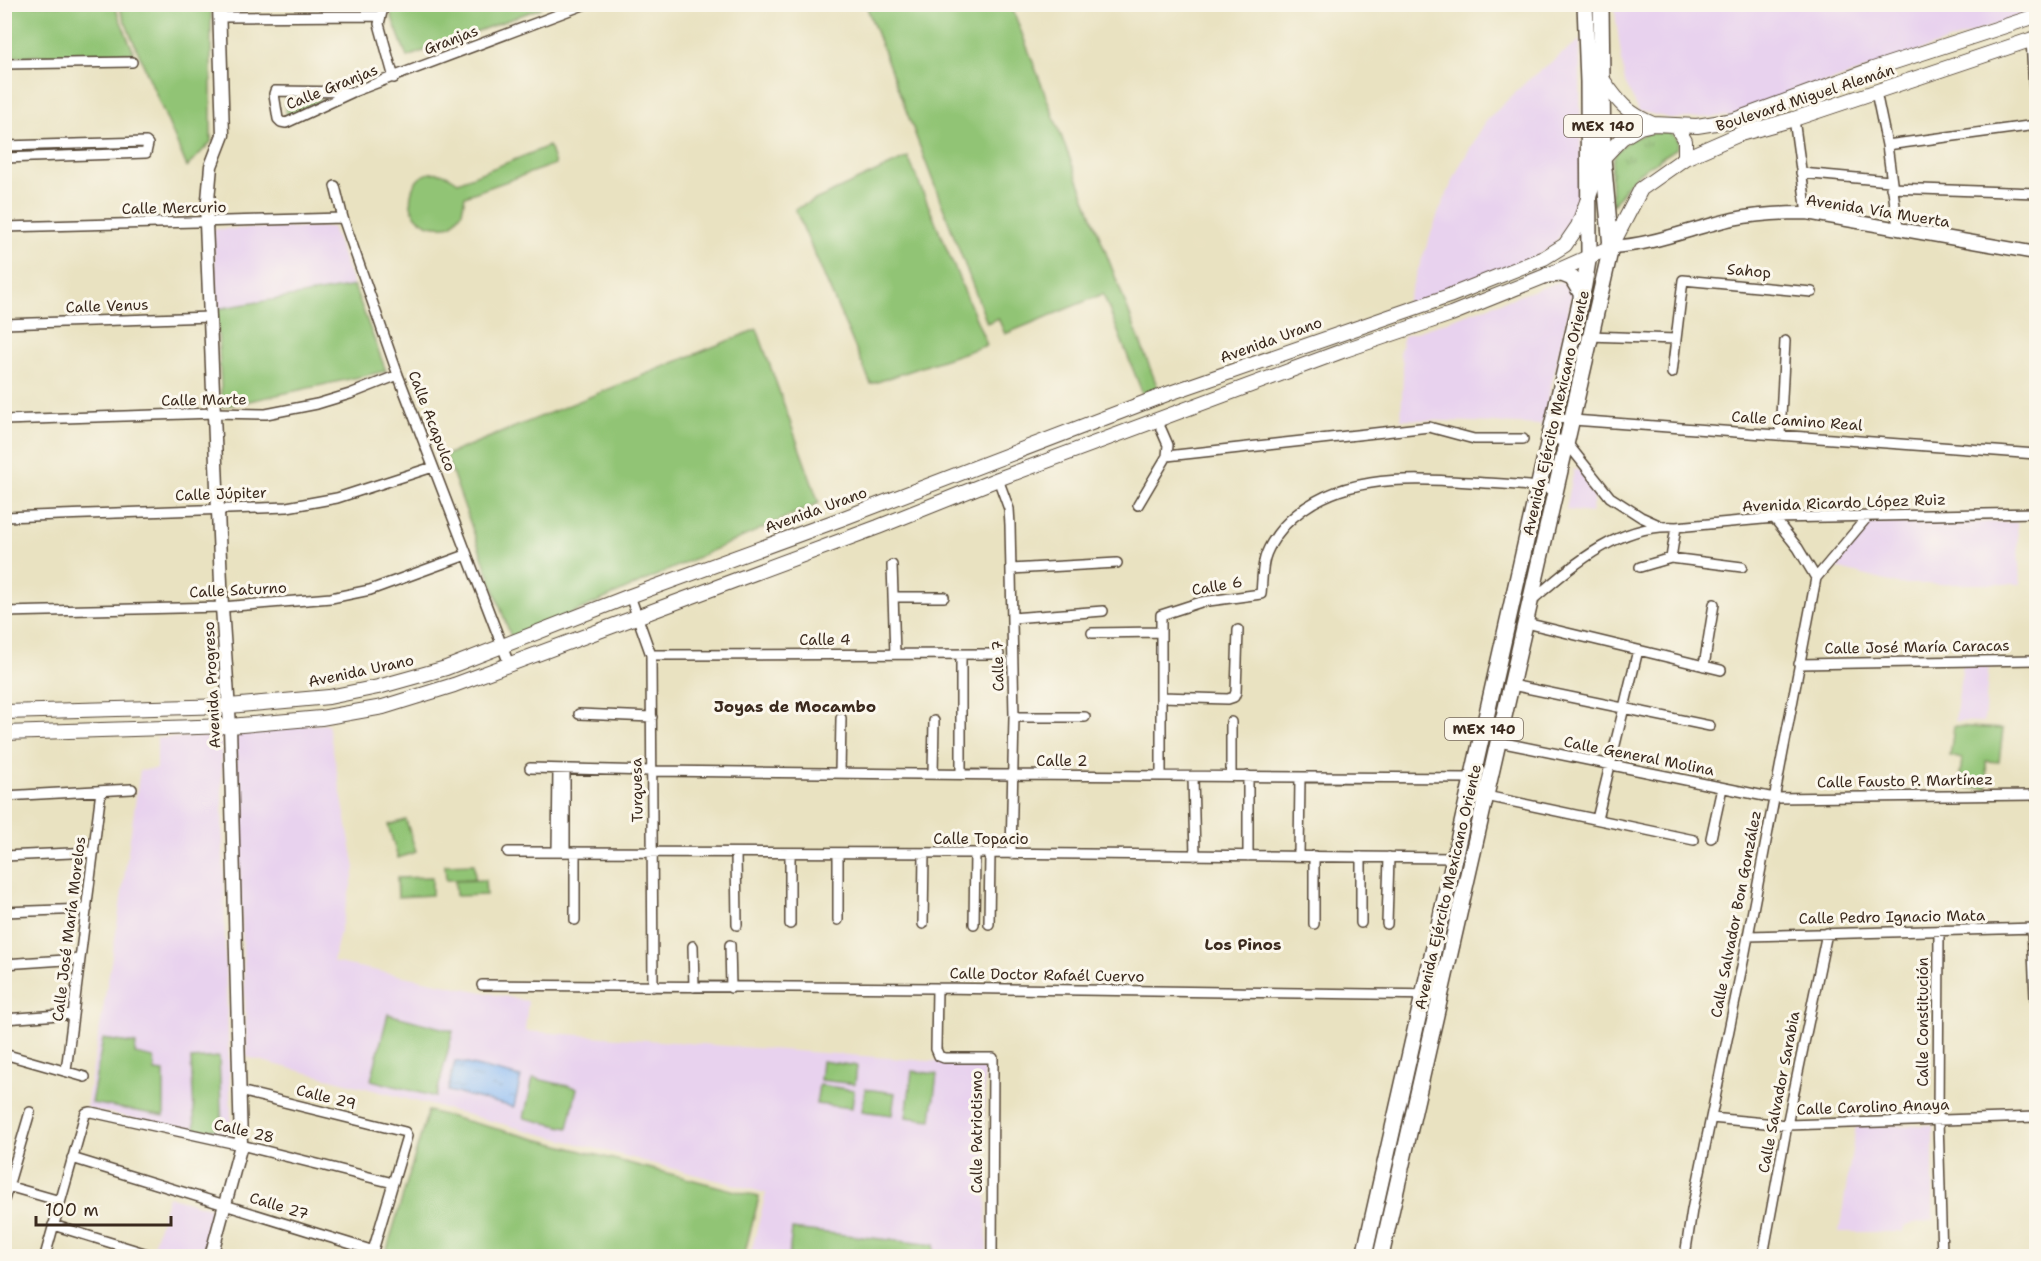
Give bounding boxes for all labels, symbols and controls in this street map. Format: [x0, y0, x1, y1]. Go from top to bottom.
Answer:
street label: Granjas [421, 21, 481, 59]
street label: Calle Granjas [283, 60, 381, 114]
street label: Boulevard Miguel Alemán [1713, 60, 1897, 136]
road number: MEX 140 [1564, 115, 1642, 137]
street label: Avenida Vía Muerta [1805, 190, 1952, 232]
street label: Calle Mercurio [121, 197, 227, 219]
street label: Sahop [1726, 259, 1772, 283]
street label: Avenida Ejército Mexicano Oriente [1518, 288, 1594, 538]
street label: Calle Venus [65, 295, 149, 317]
street label: Avenida Urano [1217, 312, 1325, 368]
street label: Calle Acapulco [404, 368, 460, 474]
street label: Calle Marte [161, 389, 247, 411]
street label: Calle Camino Real [1731, 406, 1864, 436]
street label: Calle Júpiter [175, 482, 267, 506]
street label: Avenida Urano [762, 482, 870, 538]
street label: Avenida Ricardo López Ruiz [1742, 489, 1946, 517]
street label: Calle 6 [1190, 572, 1244, 600]
street label: Calle Saturno [189, 577, 287, 603]
street label: Avenida Progreso [199, 621, 225, 749]
street label: Calle 4 [799, 630, 851, 650]
street label: Calle José María Caracas [1824, 635, 2010, 659]
street label: Calle 7 [988, 640, 1008, 692]
street label: Avenida Urano [306, 650, 416, 692]
district label: Joyas de Mocambo [714, 696, 876, 717]
road number: MEX 140 [1445, 718, 1523, 740]
street label: Calle General Molina [1562, 732, 1717, 781]
street label: Calle 2 [1036, 751, 1088, 771]
street label: Turquesa [626, 757, 648, 822]
street label: Avenida Ejército Mexicano Oriente [1410, 762, 1486, 1012]
street label: Calle Fausto P. Martínez [1817, 769, 1993, 793]
street label: Calle Salvador Bon González [1706, 809, 1766, 1019]
street label: Calle Topacio [933, 829, 1029, 849]
street label: Calle José María Morelos [48, 835, 90, 1023]
street label: Calle Pedro Ignacio Mata [1799, 905, 1986, 929]
district label: Los Pinos [1205, 934, 1281, 955]
street label: Calle Constitución [1913, 957, 1933, 1087]
street label: Calle Doctor Rafaél Cuervo [949, 963, 1145, 987]
street label: Calle Salvador Sarabia [1753, 1009, 1805, 1175]
street label: Calle Patriotismo [967, 1070, 987, 1194]
street label: Calle 29 [294, 1080, 358, 1114]
street label: Calle Carolino Anaya [1796, 1094, 1950, 1120]
street label: Calle 28 [212, 1114, 276, 1148]
street label: Calle 27 [247, 1188, 311, 1224]
scale bar [36, 1189, 171, 1227]
text: 100 m [45, 1198, 99, 1222]

